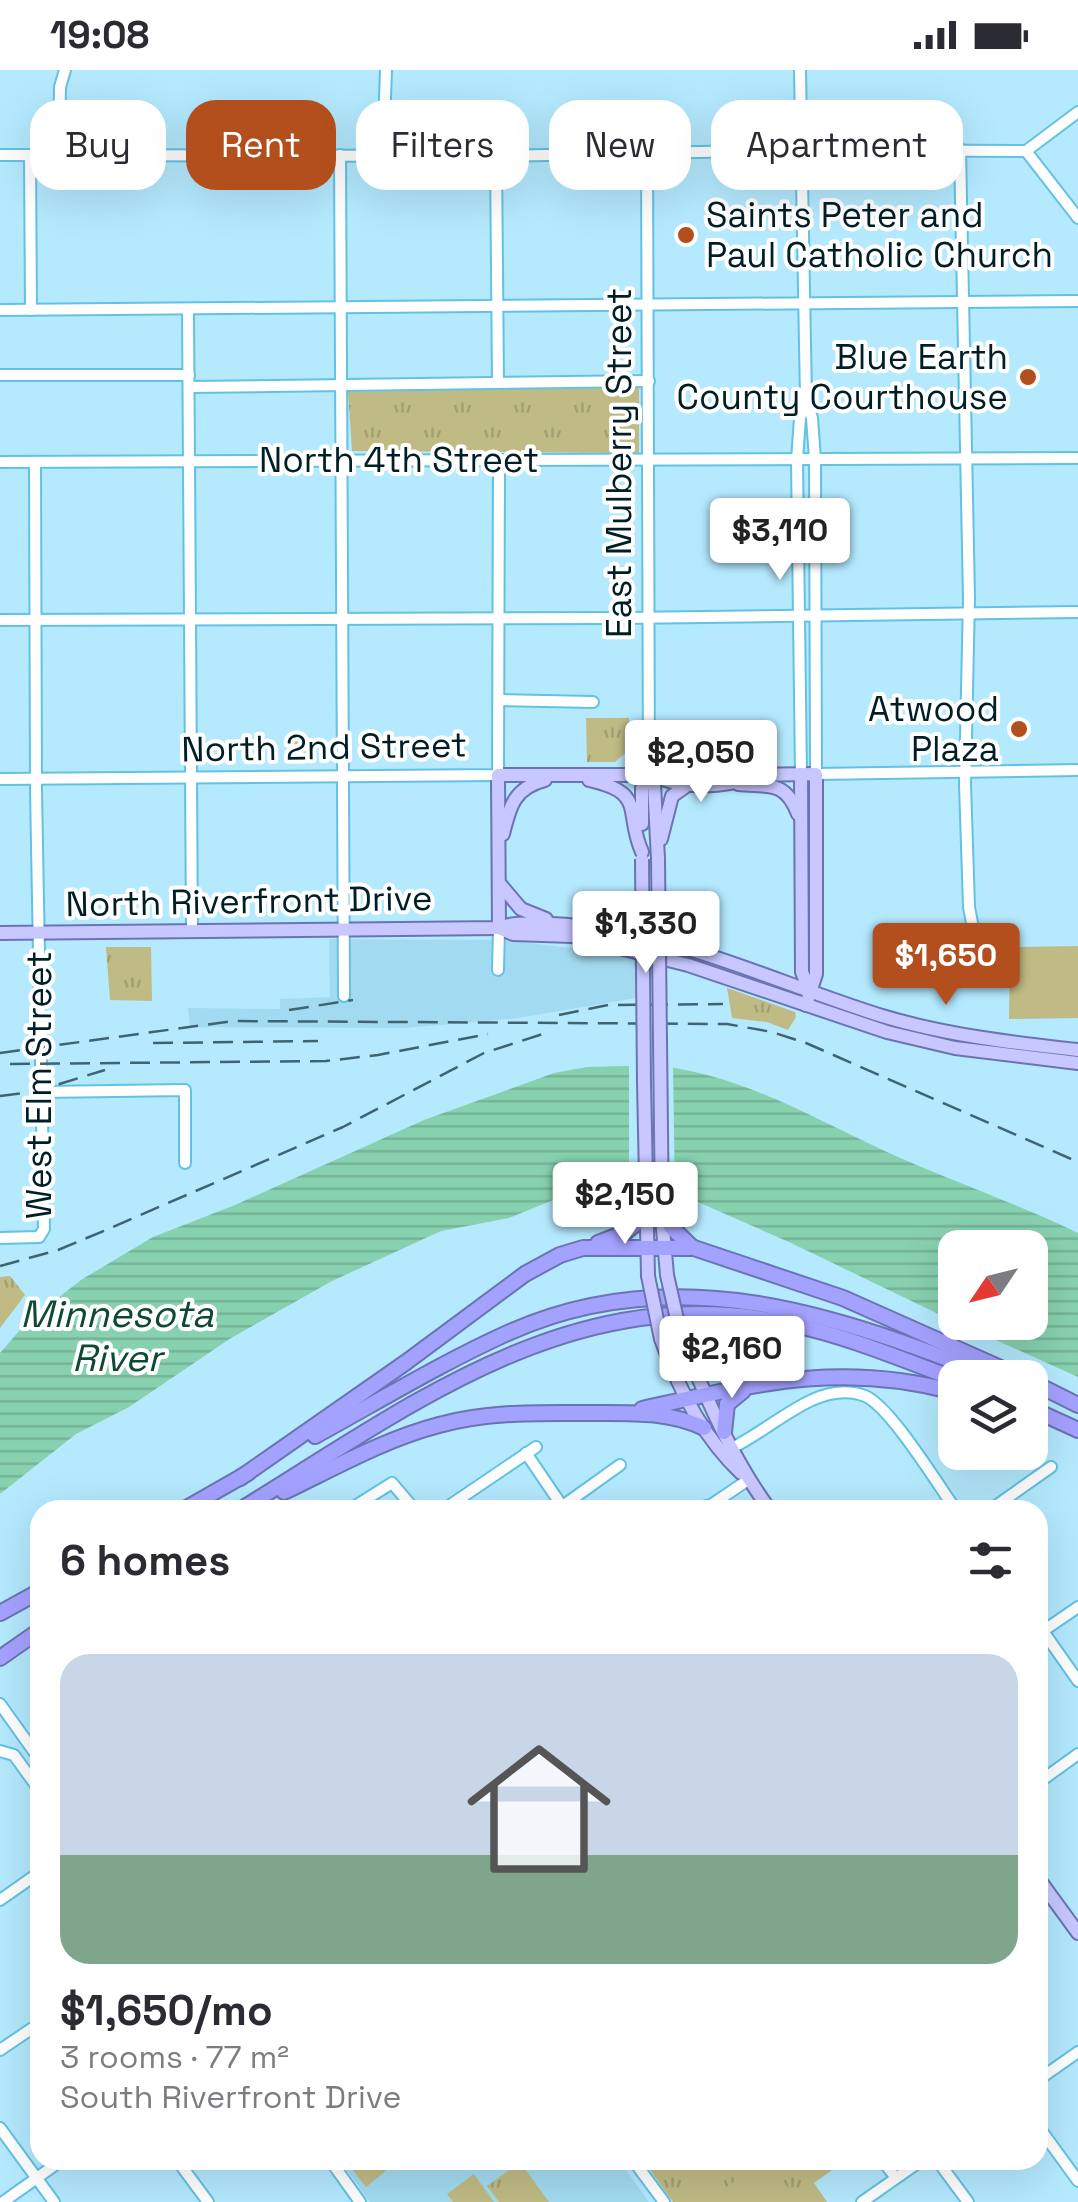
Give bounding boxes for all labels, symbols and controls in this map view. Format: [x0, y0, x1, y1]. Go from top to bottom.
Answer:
text: 19:08 [50, 11, 149, 59]
chip: Buy [30, 100, 166, 190]
chip: Rent [186, 100, 336, 190]
chip: Filters [356, 100, 529, 190]
chip: New [549, 100, 691, 190]
chip: Apartment [711, 100, 963, 190]
place label: Saints Peter and Paul Catholic Church [706, 193, 1053, 277]
marker: Saints Peter and Paul Catholic Church [675, 224, 697, 246]
street label: East Mulberry Street [597, 288, 641, 638]
place label: Blue Earth County Courthouse [677, 335, 1008, 419]
marker: Blue Earth County Courthouse [1017, 366, 1039, 388]
street label: North 4th Street [259, 438, 539, 482]
pin: $3,110 [699, 498, 861, 583]
text: $3,110 [732, 510, 828, 550]
place label: Atwood Plaza [868, 687, 999, 771]
marker: Atwood Plaza [1008, 718, 1030, 740]
pin: $2,050 [620, 720, 782, 805]
street label: North 2nd Street [181, 723, 467, 771]
text: $2,050 [647, 732, 755, 772]
street label: North Riverfront Drive [65, 876, 433, 926]
pin: $1,330 [565, 891, 727, 976]
text: $1,330 [595, 903, 697, 943]
pin: $1,650 [865, 923, 1027, 1008]
text: $1,650 [895, 935, 997, 975]
street label: West Elm Street [17, 951, 61, 1219]
pin: $2,150 [544, 1162, 706, 1247]
text: $2,150 [575, 1174, 675, 1214]
north arrow [938, 1230, 1048, 1340]
map controls [938, 1230, 1048, 1470]
water label: Minnesota River [20, 1290, 214, 1382]
pin: $2,160 [651, 1316, 813, 1401]
text: $2,160 [681, 1328, 783, 1368]
button: layers [938, 1360, 1048, 1470]
icon: filters [963, 1533, 1018, 1588]
text: 6 homes [60, 1534, 230, 1587]
icon: home [449, 1719, 629, 1899]
text: $1,650/mo [60, 1984, 273, 2037]
text: 3 rooms · 77 m² [60, 2037, 289, 2077]
text: South Riverfront Drive [60, 2077, 401, 2117]

